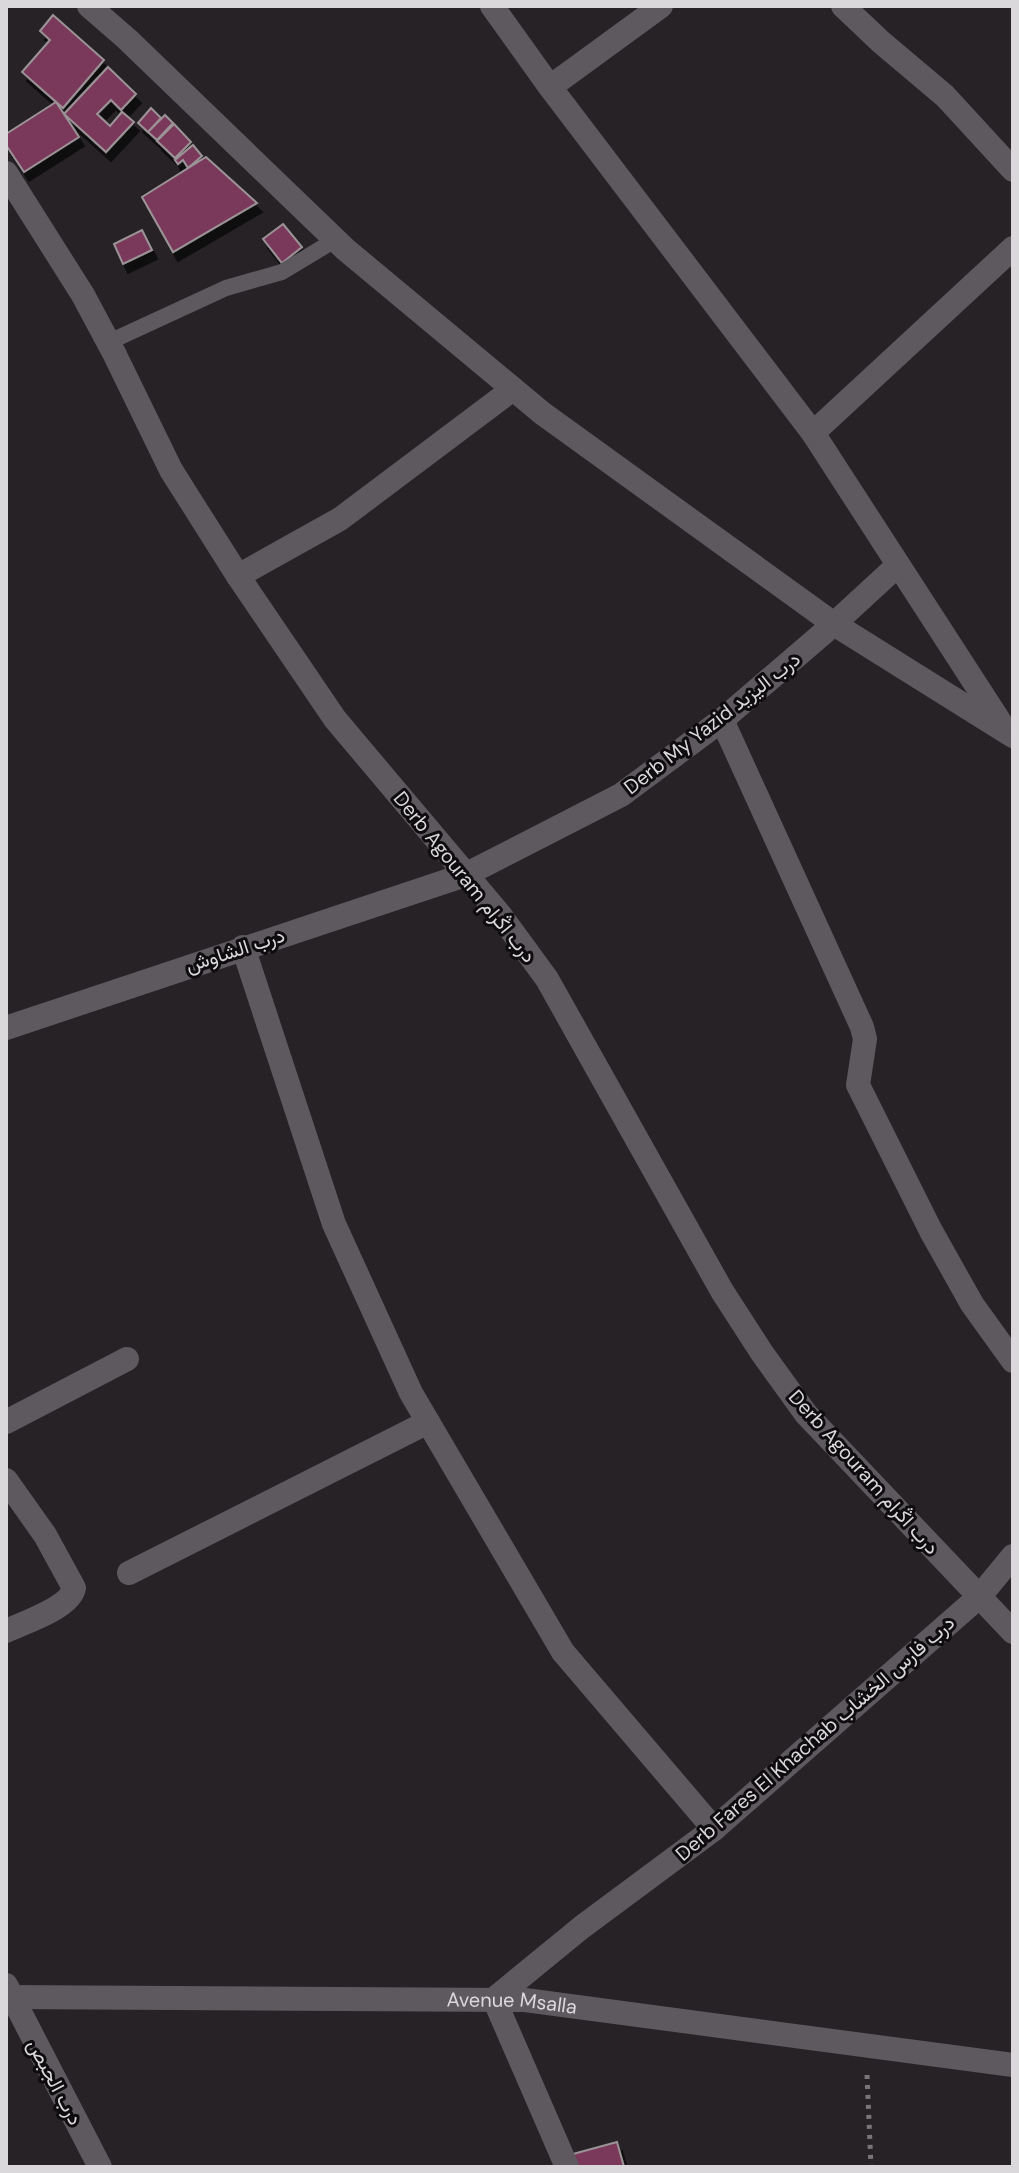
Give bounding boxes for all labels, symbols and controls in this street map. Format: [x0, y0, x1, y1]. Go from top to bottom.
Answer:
street label: Derb My Yazid درب اليزيد [618, 646, 806, 800]
street label: Derb Agouram درب اڭرام [388, 786, 542, 968]
street label: درب الشاوش [182, 922, 288, 978]
street label: Derb Agouram درب اڭرام [783, 1384, 945, 1560]
street label: Derb Fares El Khachab درب فارس الخشاب [670, 1610, 960, 1866]
street label: Avenue Msalla [446, 1986, 579, 2020]
street label: درب الجبص [21, 2034, 89, 2130]

